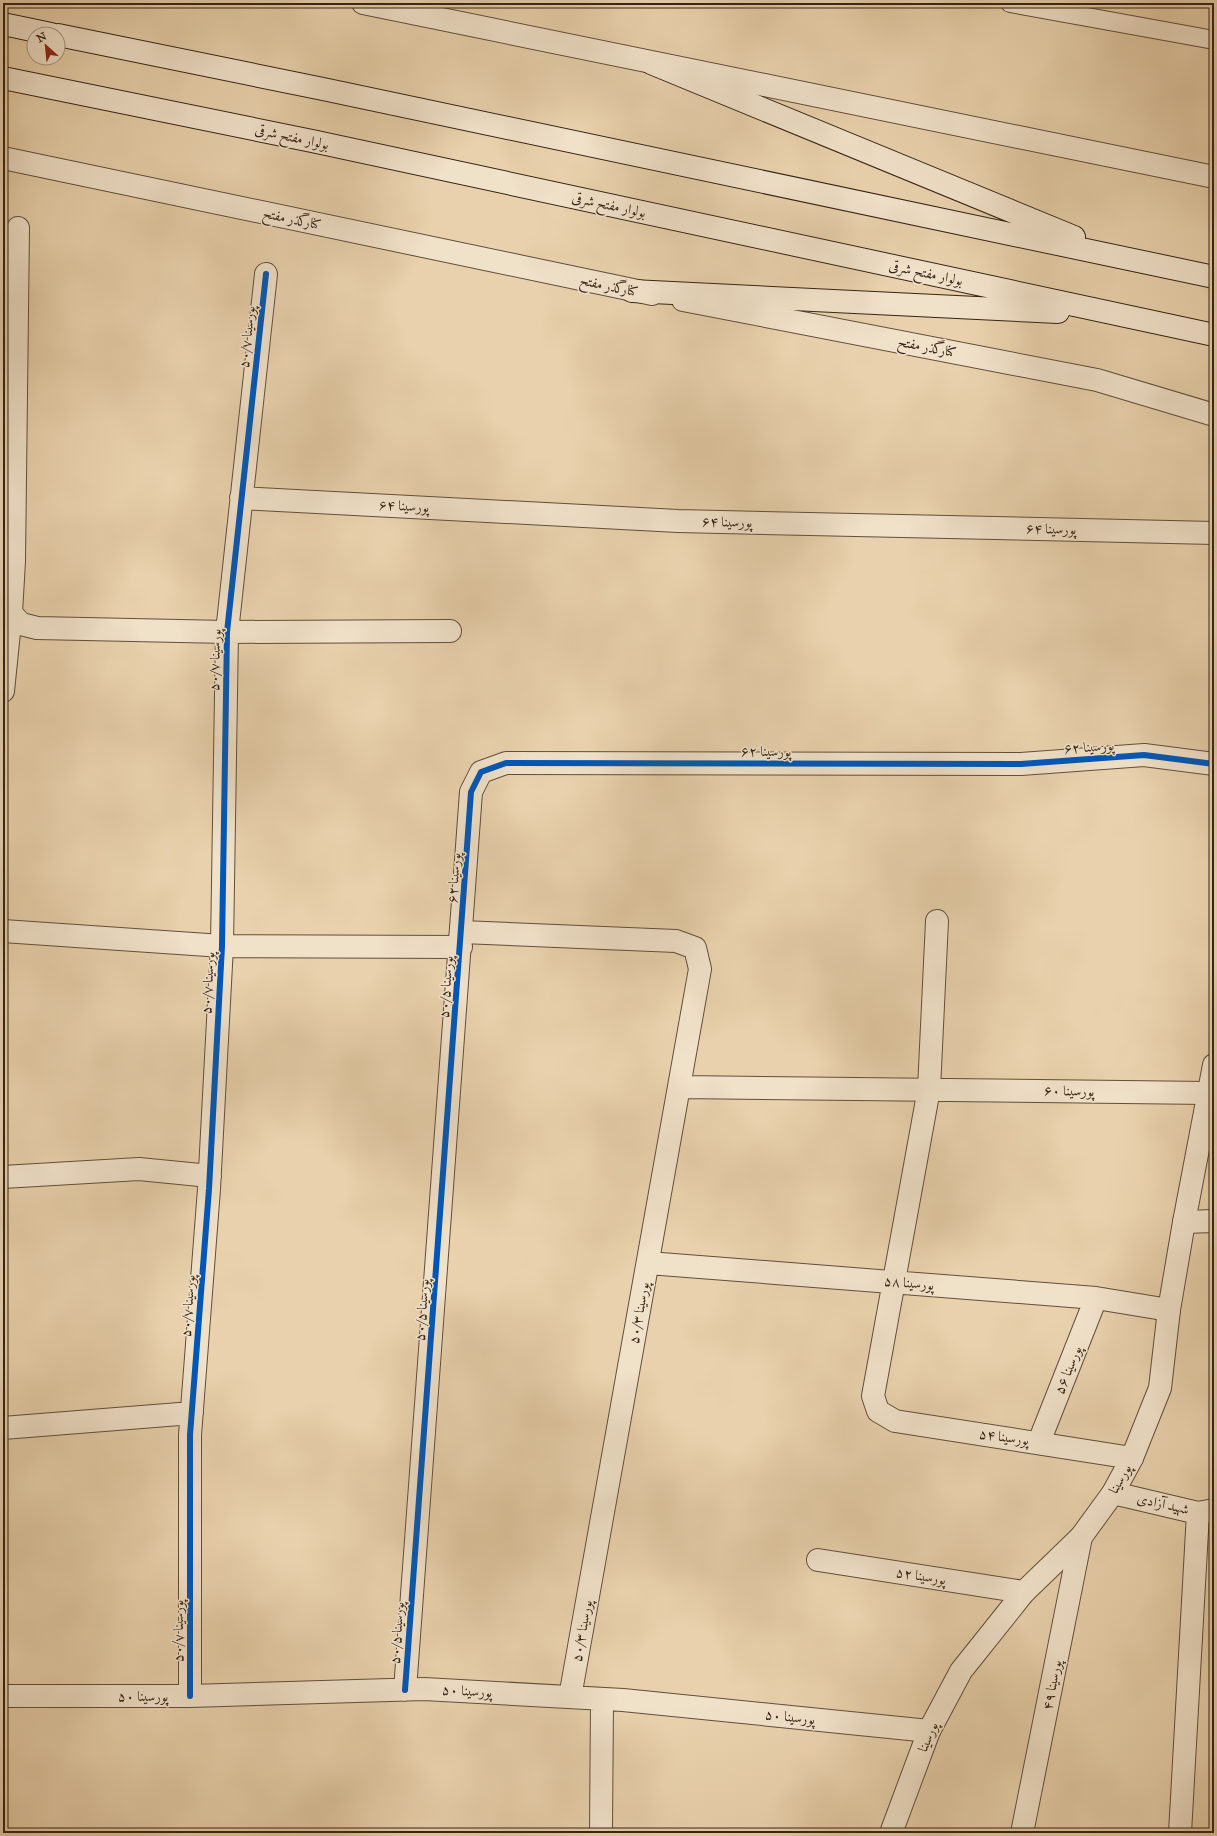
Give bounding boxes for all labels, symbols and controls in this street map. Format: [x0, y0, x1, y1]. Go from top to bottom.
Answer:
north arrow [26, 26, 66, 66]
text: N [35, 29, 49, 45]
street label: بولوار مفتح شرقی [253, 121, 331, 157]
street label: بولوار مفتح شرقی [570, 189, 648, 225]
street label: کنارگذر مفتح [260, 203, 323, 237]
street label: بولوار مفتح شرقی [887, 257, 965, 293]
street label: کنارگذر مفتح [577, 270, 640, 304]
street label: پورسینا ۵۰/۷ [235, 304, 261, 369]
street label: کنارگذر مفتح [895, 331, 958, 365]
street label: پورسینا ۶۴ [378, 496, 431, 518]
street label: پورسینا ۶۴ [702, 513, 754, 533]
street label: پورسینا ۶۴ [1026, 520, 1078, 540]
street label: پورسینا ۵۰/۷ [205, 627, 227, 692]
street label: پورسینا ۶۲ [1063, 737, 1116, 759]
street label: پورسینا ۶۲ [741, 743, 793, 762]
street label: پورسینا ۶۲ [444, 851, 466, 904]
street label: پورسینا ۵۰/۷ [198, 950, 220, 1015]
street label: پورسینا ۵۰/۵ [435, 954, 459, 1019]
street label: پورسینا ۶۰ [1044, 1082, 1096, 1102]
street label: پورسینا ۵۸ [883, 1272, 936, 1296]
street label: پورسینا ۵۰/۷ [177, 1273, 201, 1338]
street label: پورسینا ۵۰/۵ [411, 1277, 435, 1342]
street label: پورسینا ۵۰/۳ [625, 1279, 655, 1346]
street label: پورسینا ۵۶ [1051, 1342, 1088, 1397]
street label: پورسینا ۵۴ [978, 1425, 1031, 1451]
street label: پورسینا [1105, 1460, 1138, 1498]
street label: شهید آزادی [1135, 1490, 1191, 1519]
street label: پورسینا ۵۲ [894, 1564, 949, 1591]
street label: پورسینا ۵۰/۳ [568, 1597, 598, 1664]
street label: پورسینا ۵۰/۷ [170, 1598, 189, 1662]
street label: پورسینا ۵۰/۵ [386, 1600, 410, 1665]
street label: پورسینا ۴۹ [1039, 1657, 1067, 1712]
street label: پورسینا ۵۰ [441, 1681, 494, 1703]
street label: پورسینا ۵۰ [118, 1688, 170, 1707]
street label: پورسینا ۵۰ [764, 1706, 817, 1730]
street label: پورسینا [914, 1718, 944, 1755]

